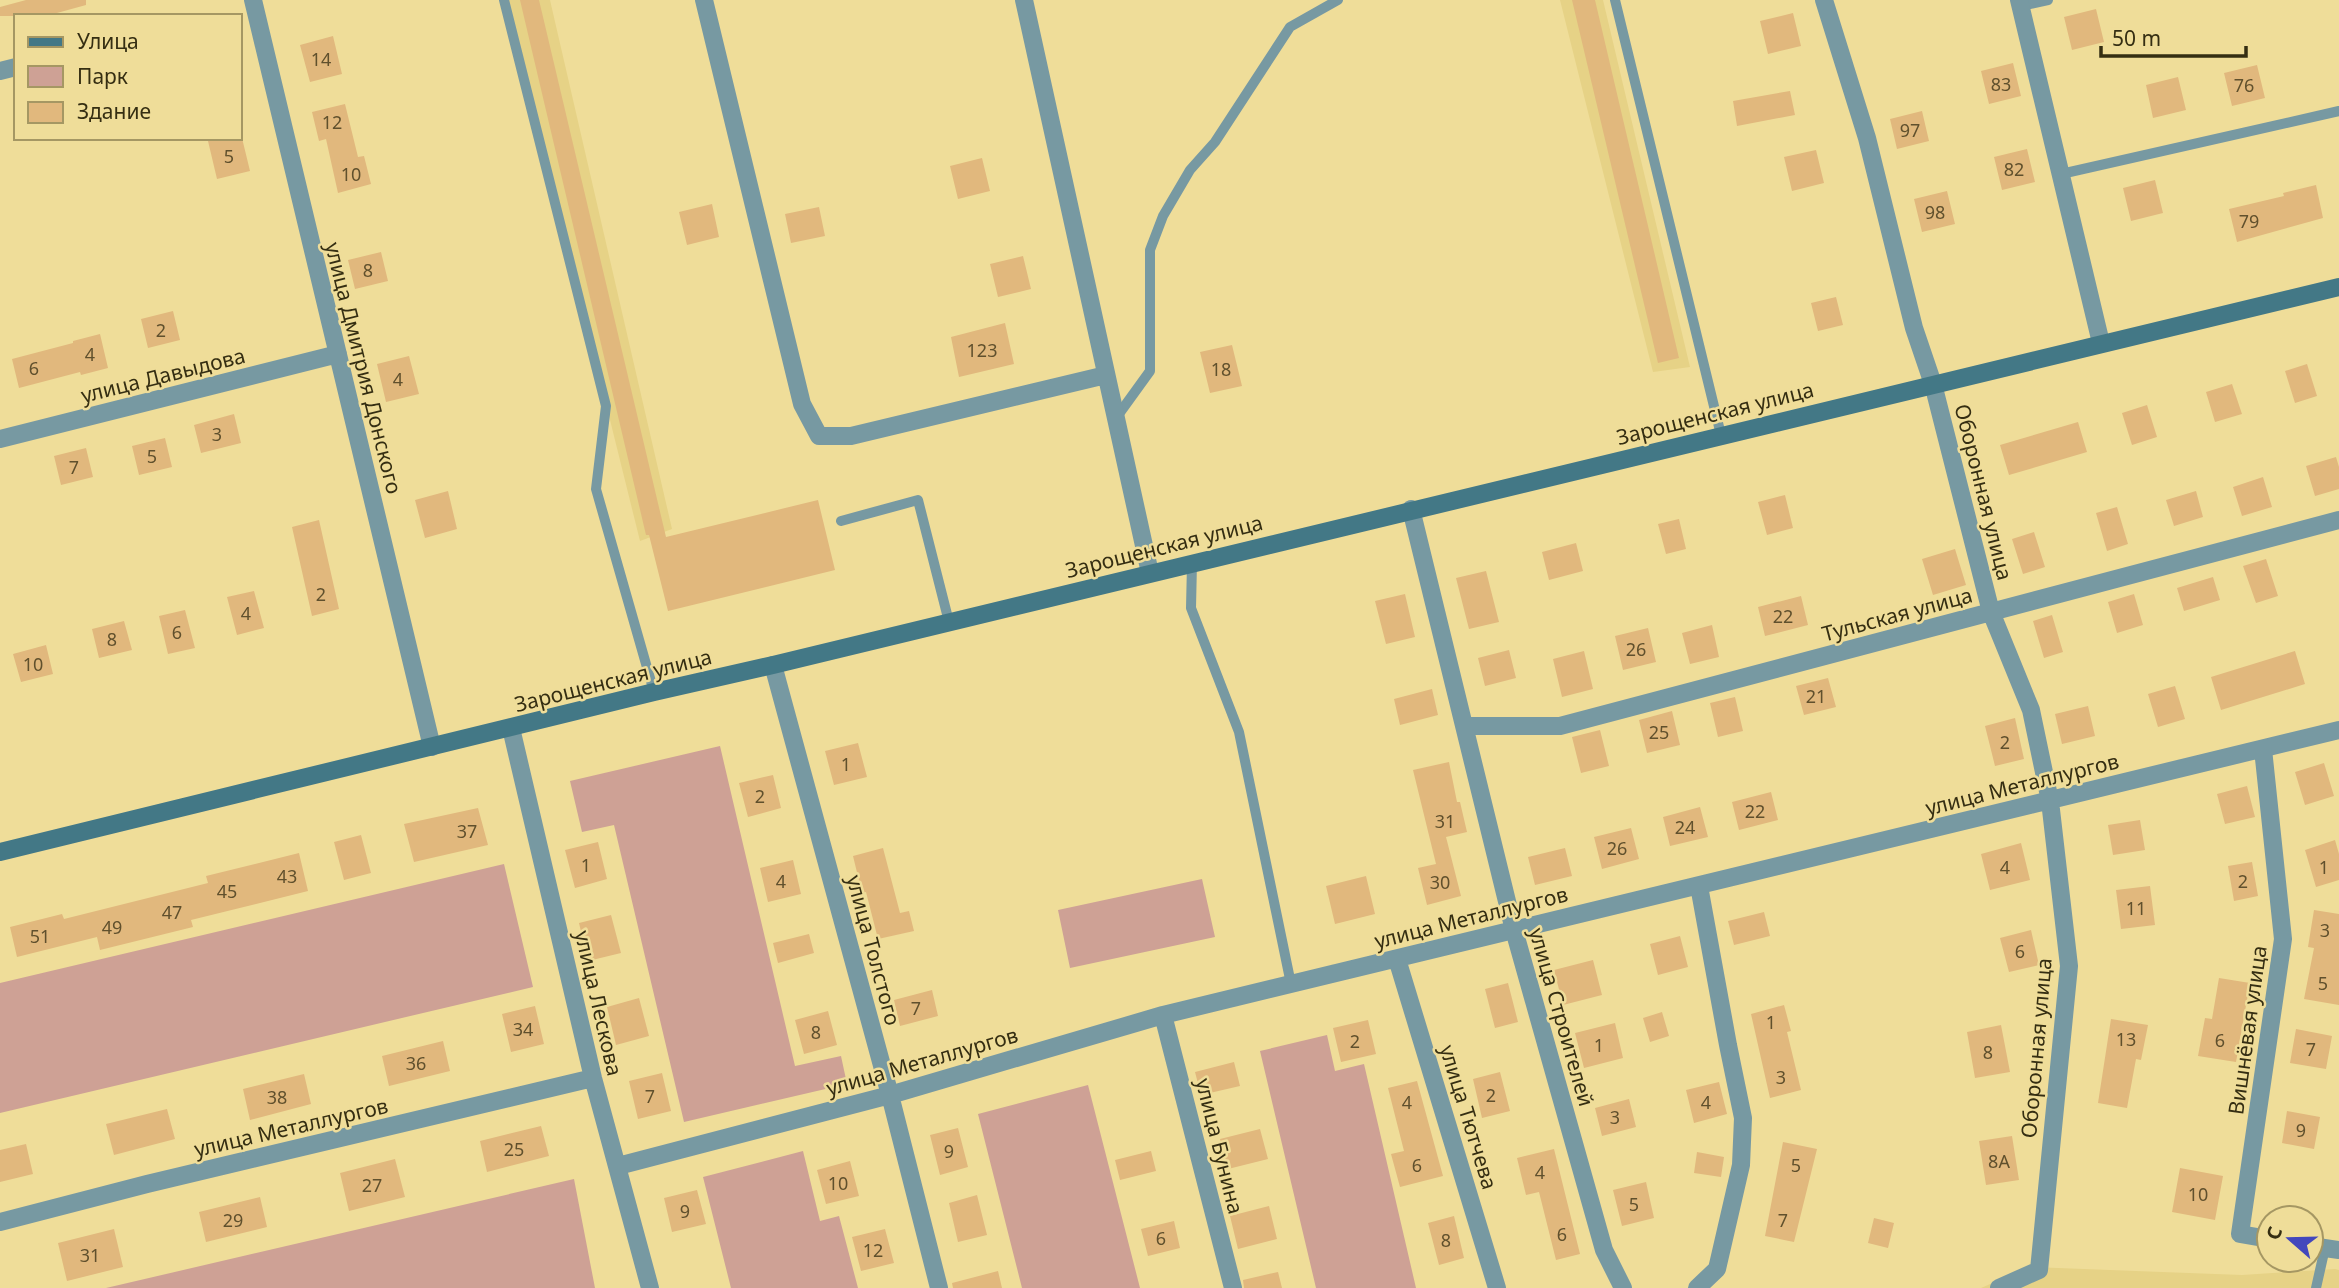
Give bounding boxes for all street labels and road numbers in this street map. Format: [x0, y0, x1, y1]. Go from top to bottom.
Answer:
street label: улица Дмитрия Донского [319, 239, 409, 497]
street label: улица Давыдова [78, 341, 248, 409]
street label: Зарощенская улица [1614, 375, 1816, 451]
street label: Оборонная улица [1949, 401, 2019, 583]
street label: Зарощенская улица [1063, 508, 1265, 584]
street label: Тульская улица [1819, 580, 1975, 648]
street label: Зарощенская улица [512, 642, 714, 718]
street label: улица Металлургов [1922, 746, 2122, 822]
street label: улица Толстого [840, 872, 908, 1028]
street label: улица Металлургов [1371, 879, 1571, 955]
street label: улица Строителей [1523, 924, 1601, 1110]
street label: улица Лескова [569, 928, 629, 1078]
street label: Вишнёвая улица [2221, 944, 2273, 1116]
street label: Оборонная улица [2014, 957, 2058, 1139]
street label: улица Металлургов [823, 1020, 1021, 1102]
street label: улица Тютчева [1434, 1041, 1504, 1193]
street label: улица Бунина [1190, 1075, 1250, 1217]
street label: улица Металлургов [191, 1091, 391, 1163]

